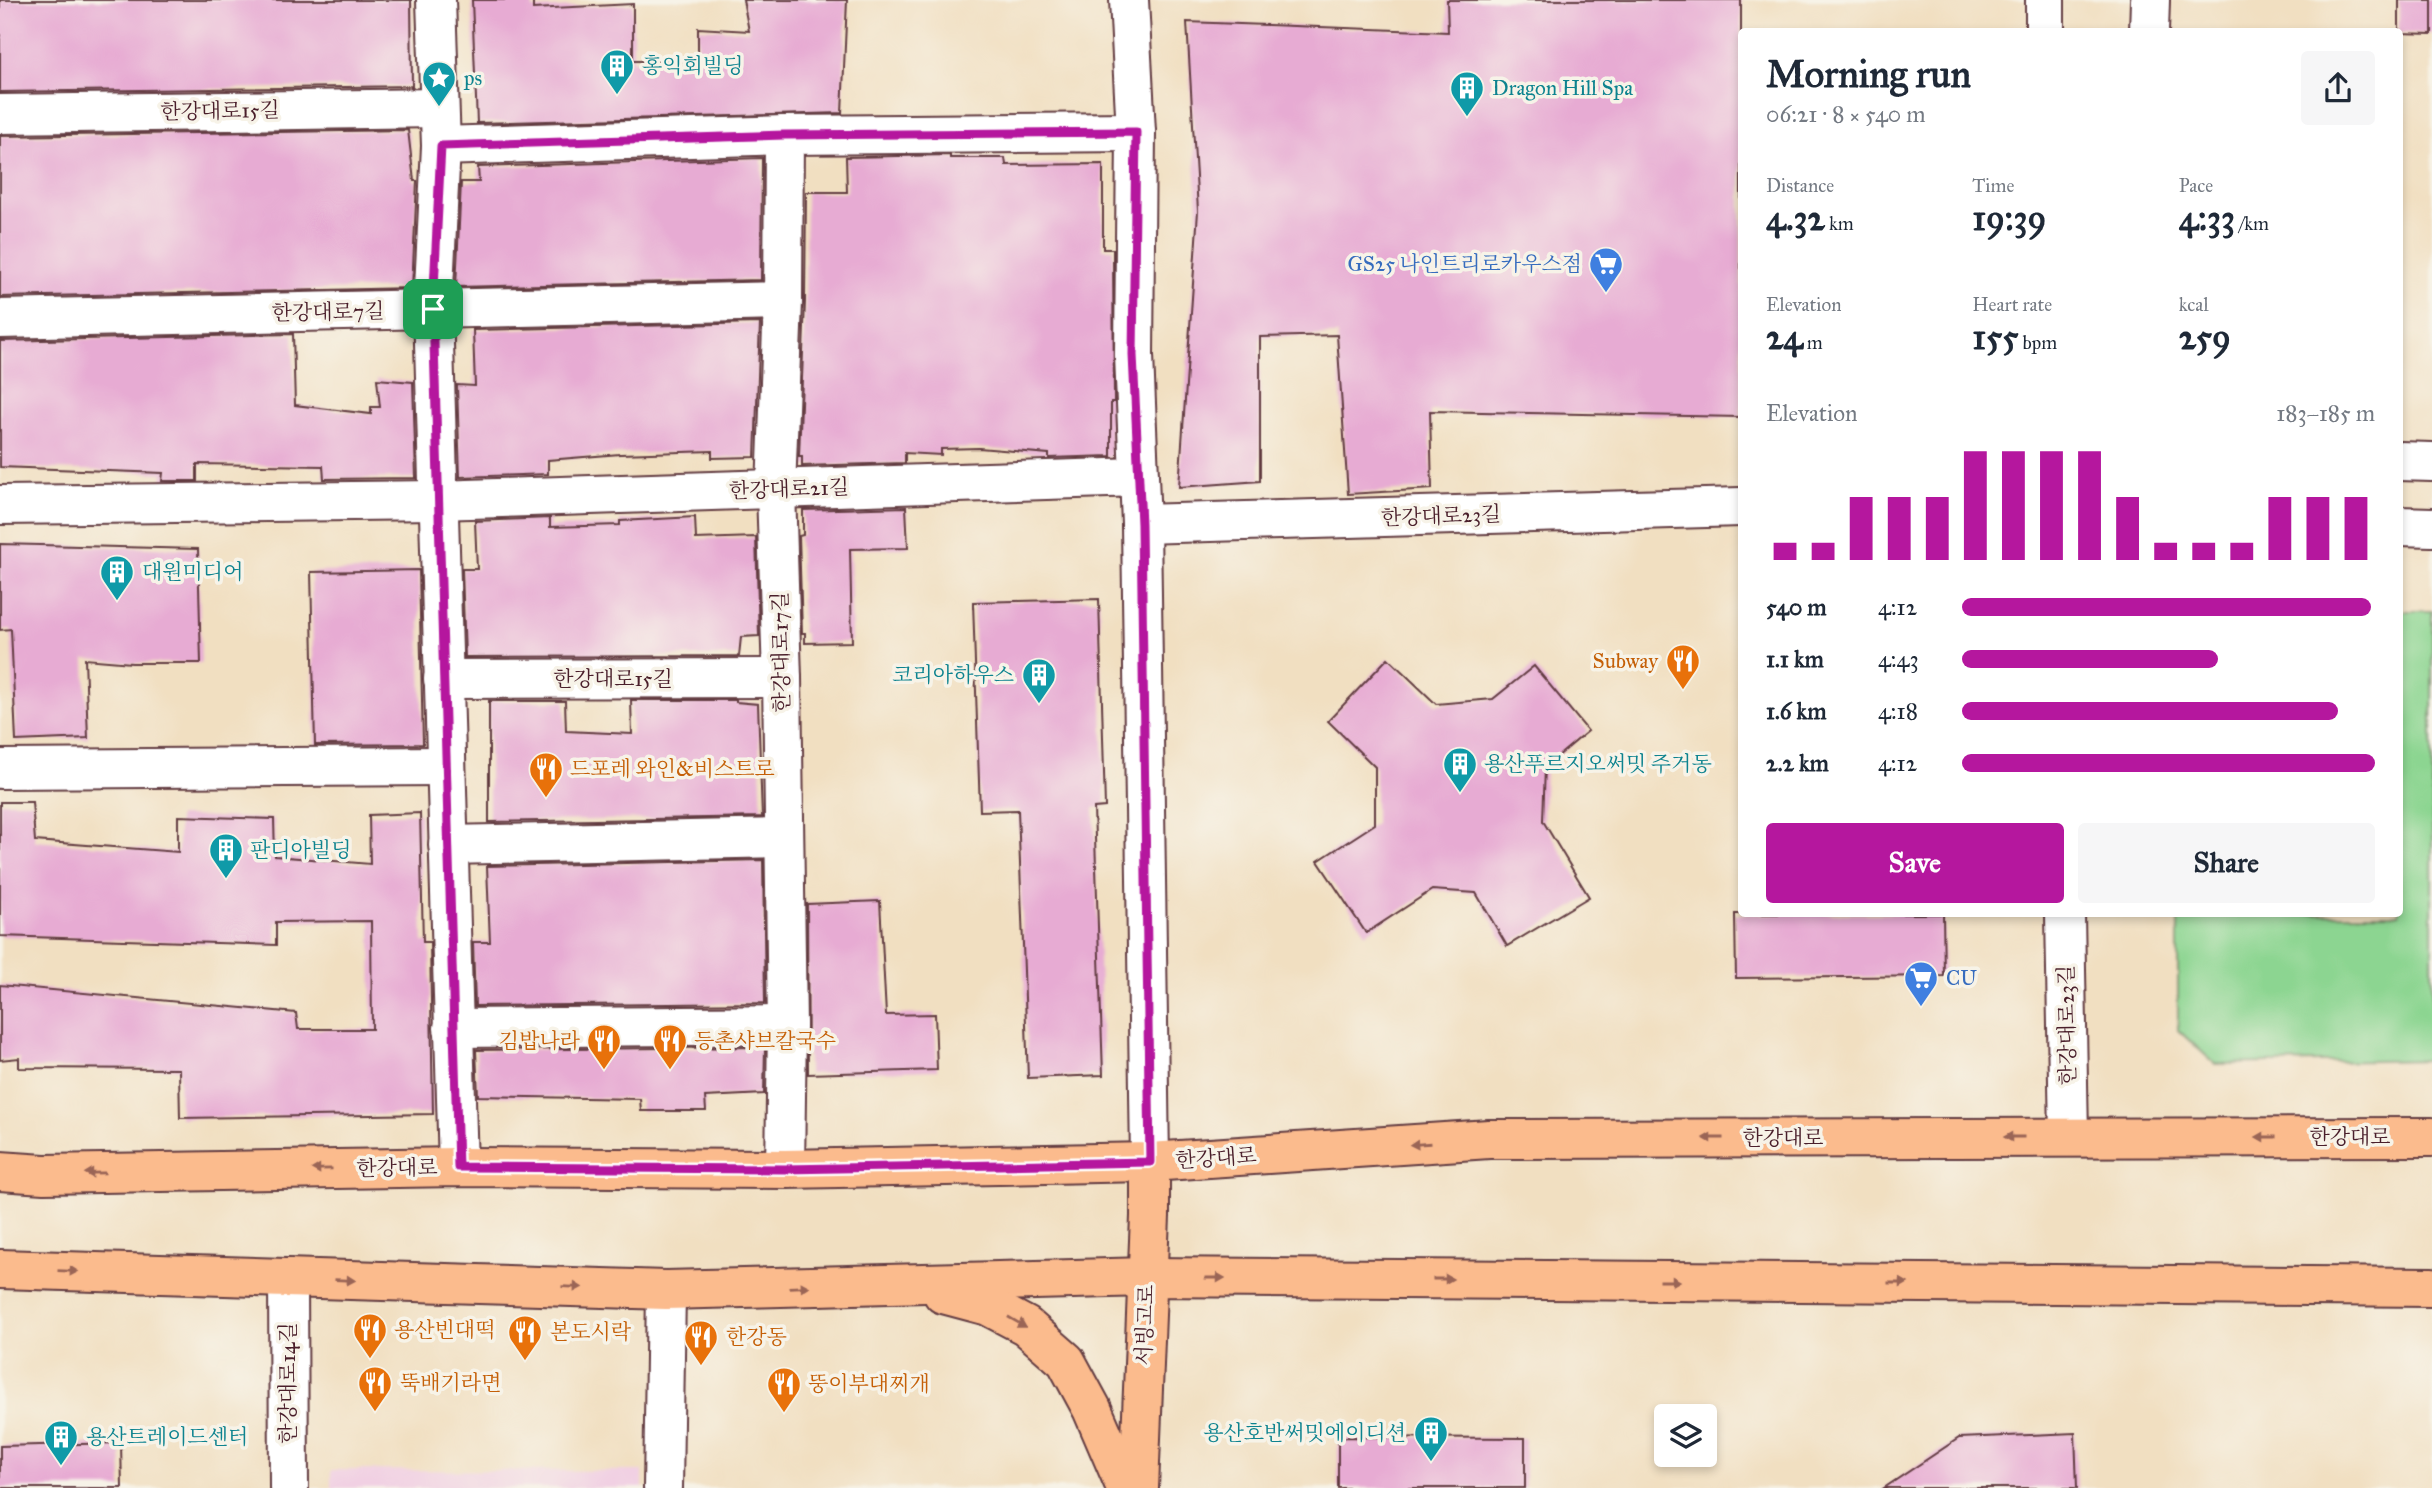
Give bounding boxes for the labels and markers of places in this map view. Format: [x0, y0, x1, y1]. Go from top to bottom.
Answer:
building icon: 홍익회빌딩 [598, 47, 636, 96]
place label: 홍익회빌딩 [642, 53, 743, 79]
place icon: ps [420, 59, 458, 108]
place label: ps [463, 65, 482, 91]
building icon: Dragon Hill Spa [1448, 69, 1486, 118]
place label: Dragon Hill Spa [1492, 75, 1633, 101]
supermarket icon: GS25 나인트리로카우스점 [1587, 245, 1625, 294]
place label: GS25 나인트리로카우스점 [1348, 251, 1582, 277]
pin [403, 279, 463, 339]
building icon: 대원미디어 [98, 553, 136, 602]
place label: 대원미디어 [142, 559, 243, 585]
restaurant icon: Subway [1664, 642, 1702, 691]
place label: Subway [1593, 648, 1659, 674]
building icon: 코리아하우스 [1020, 656, 1058, 705]
place label: 코리아하우스 [892, 662, 1014, 688]
building icon: 용산푸르지오써밋 주거동 [1441, 745, 1479, 794]
restaurant icon: 드포레 와인&비스트로 [527, 750, 565, 799]
place label: 용산푸르지오써밋 주거동 [1484, 751, 1712, 777]
place label: 드포레 와인&비스트로 [570, 756, 775, 782]
building icon: 판디아빌딩 [207, 831, 245, 880]
place label: 판디아빌딩 [250, 837, 351, 863]
supermarket icon: CU [1902, 959, 1940, 1008]
place label: CU [1946, 965, 1977, 991]
restaurant icon: 김밥나라 [585, 1022, 623, 1071]
restaurant icon: 등촌샤브칼국수 [651, 1022, 689, 1071]
place label: 김밥나라 [499, 1028, 581, 1054]
place label: 등촌샤브칼국수 [694, 1028, 836, 1054]
restaurant icon: 용산빈대떡 [351, 1311, 389, 1360]
restaurant icon: 본도시락 [506, 1313, 544, 1362]
place label: 용산빈대떡 [394, 1317, 495, 1343]
restaurant icon: 한강동 [682, 1318, 720, 1367]
place label: 본도시락 [550, 1319, 632, 1345]
place label: 한강동 [726, 1324, 787, 1350]
restaurant icon: 뚝배기라면 [356, 1364, 394, 1413]
restaurant icon: 뚱이부대찌개 [765, 1365, 803, 1414]
place label: 뚝배기라면 [400, 1370, 501, 1396]
place label: 뚱이부대찌개 [808, 1371, 930, 1397]
building icon: 용산호반써밋에이디션 [1412, 1414, 1450, 1463]
building icon: 용산트레이드센터 [42, 1418, 80, 1467]
place label: 용산호반써밋에이디션 [1203, 1420, 1406, 1446]
place label: 용산트레이드센터 [86, 1424, 248, 1450]

